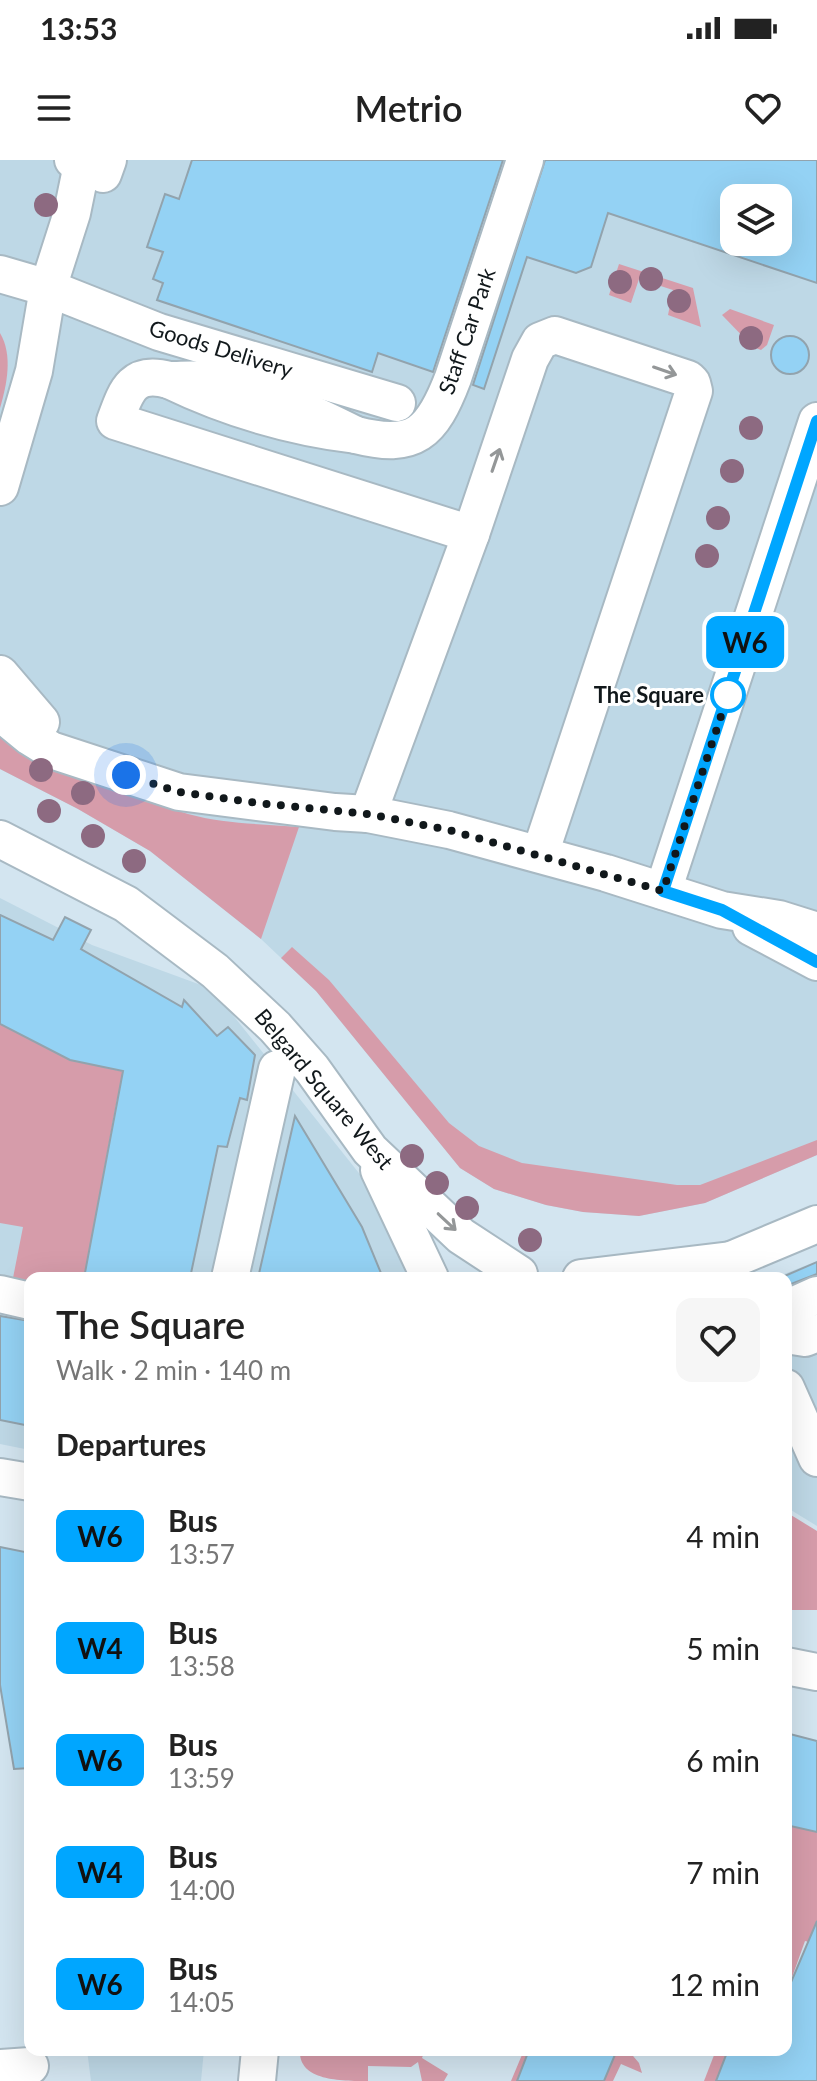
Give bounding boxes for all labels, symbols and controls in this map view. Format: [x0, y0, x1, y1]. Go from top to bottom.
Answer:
text: 13:53 [40, 10, 117, 46]
icon: menu [32, 86, 76, 130]
text: Metrio [354, 86, 463, 130]
icon: heart [741, 86, 785, 130]
map controls [720, 184, 792, 256]
button: layers [720, 184, 792, 256]
street label: Staff Car Park [432, 263, 501, 398]
street label: Goods Delivery [146, 314, 297, 383]
one-way arrow [652, 365, 677, 379]
one-way arrow [489, 448, 504, 473]
line badge: W6 [709, 616, 781, 668]
text: W6 [722, 625, 768, 659]
marker: The Square [711, 678, 745, 712]
place label: The Square [594, 681, 704, 708]
your location [106, 755, 146, 795]
street label: Belgard Square West [249, 1003, 399, 1175]
one-way arrow [437, 1213, 457, 1232]
button: heart [676, 1298, 760, 1382]
text: The Square [56, 1301, 245, 1347]
text: Walk · 2 min · 140 m [56, 1354, 291, 1386]
text: Departures [56, 1426, 206, 1462]
text: Bus [168, 1502, 218, 1538]
text: 4 min [686, 1518, 760, 1554]
text: W6 [77, 1519, 123, 1553]
text: 13:57 [168, 1538, 235, 1570]
text: Bus [168, 1614, 218, 1650]
text: 5 min [686, 1630, 760, 1666]
text: W4 [77, 1631, 123, 1665]
text: 13:58 [168, 1650, 235, 1682]
text: Bus [168, 1726, 218, 1762]
text: 6 min [686, 1742, 760, 1778]
text: W6 [77, 1743, 123, 1777]
text: 13:59 [168, 1762, 235, 1794]
text: Bus [168, 1838, 218, 1874]
text: 7 min [686, 1854, 760, 1890]
text: W4 [77, 1855, 123, 1889]
text: 14:00 [168, 1874, 235, 1906]
text: Bus [168, 1950, 218, 1986]
text: 12 min [669, 1966, 760, 2002]
text: W6 [77, 1967, 123, 2001]
text: 14:05 [168, 1986, 235, 2018]

